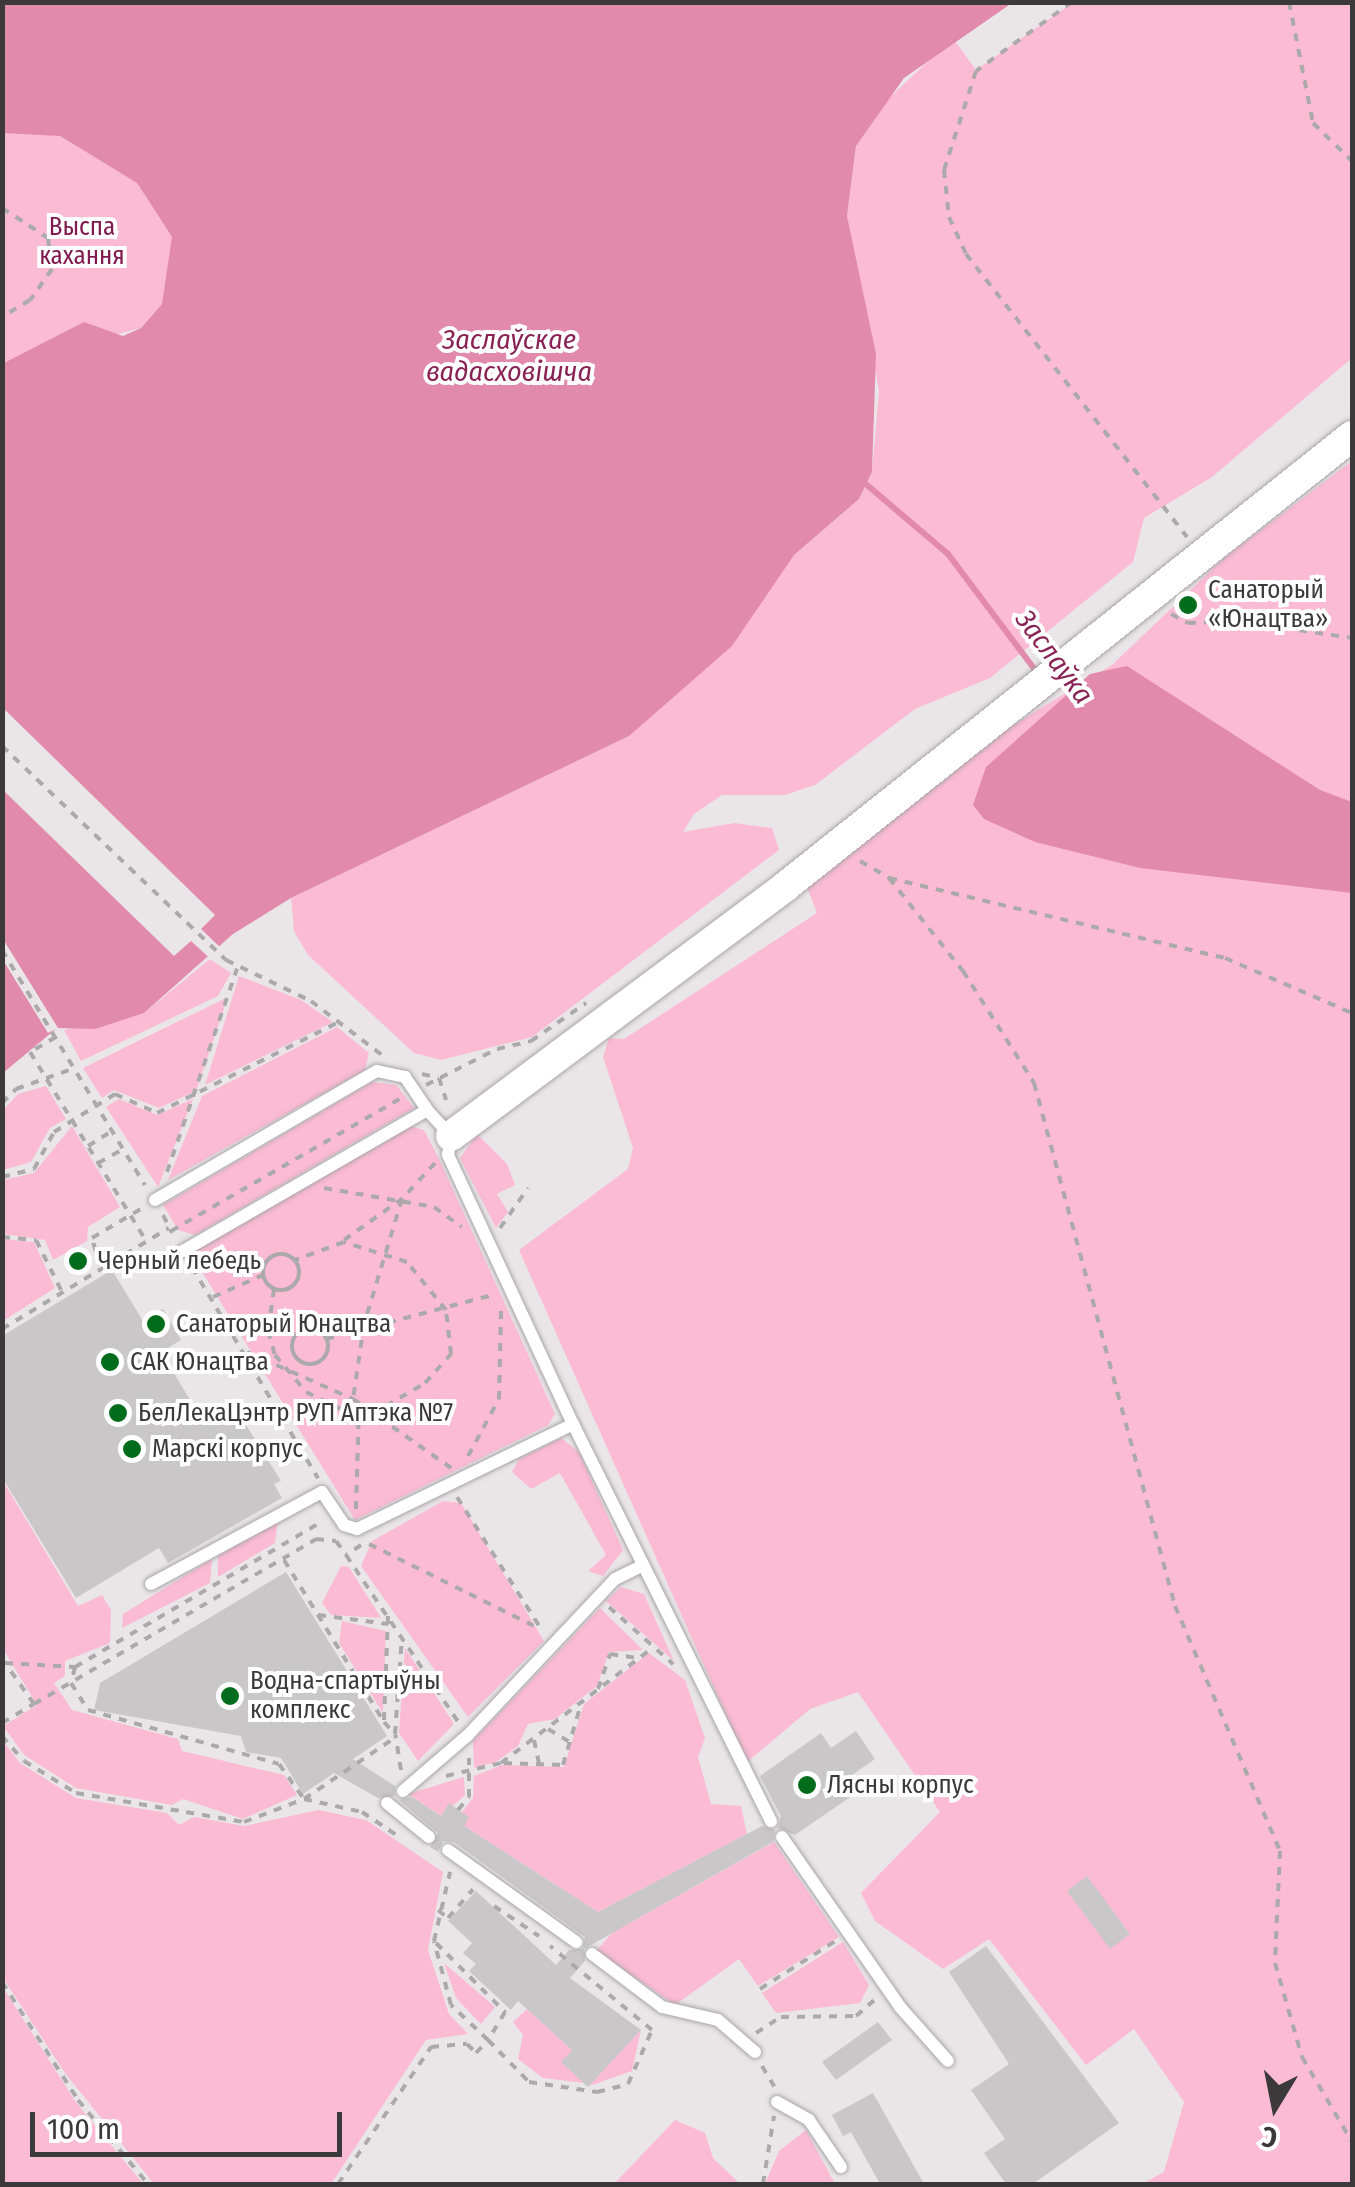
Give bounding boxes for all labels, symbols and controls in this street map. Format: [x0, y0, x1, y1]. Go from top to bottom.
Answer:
park label: Выспа кахання [39, 213, 125, 272]
water label: Заслаўскае вадасховішча [426, 323, 592, 389]
place label: Санаторый «Юнацтва» [1208, 576, 1328, 635]
marker: Санаторый «Юнацтва» [1177, 594, 1199, 616]
water label: Заслаўка [1008, 603, 1100, 711]
place label: Черный лебедь [98, 1246, 261, 1276]
marker: Черный лебедь [67, 1250, 89, 1272]
place label: Санаторый Юнацтва [176, 1309, 391, 1339]
marker: Санаторый Юнацтва [145, 1313, 167, 1335]
place label: САК Юнацтва [130, 1347, 269, 1377]
marker: САК Юнацтва [99, 1351, 121, 1373]
place label: БелЛекаЦэнтр РУП Аптэка №7 [138, 1398, 453, 1428]
marker: БелЛекаЦэнтр РУП Аптэка №7 [107, 1402, 129, 1424]
place label: Марскі корпус [152, 1434, 303, 1464]
marker: Марскі корпус [121, 1438, 143, 1460]
place label: Водна-спартыўны комплекс [250, 1667, 441, 1726]
marker: Водна-спартыўны комплекс [219, 1685, 241, 1707]
place label: Лясны корпус [827, 1770, 974, 1800]
marker: Лясны корпус [796, 1774, 818, 1796]
north arrow [1225, 2057, 1325, 2157]
scale bar [35, 2092, 348, 2154]
text: 100 m [47, 2111, 120, 2147]
text: С [1260, 2120, 1280, 2155]

